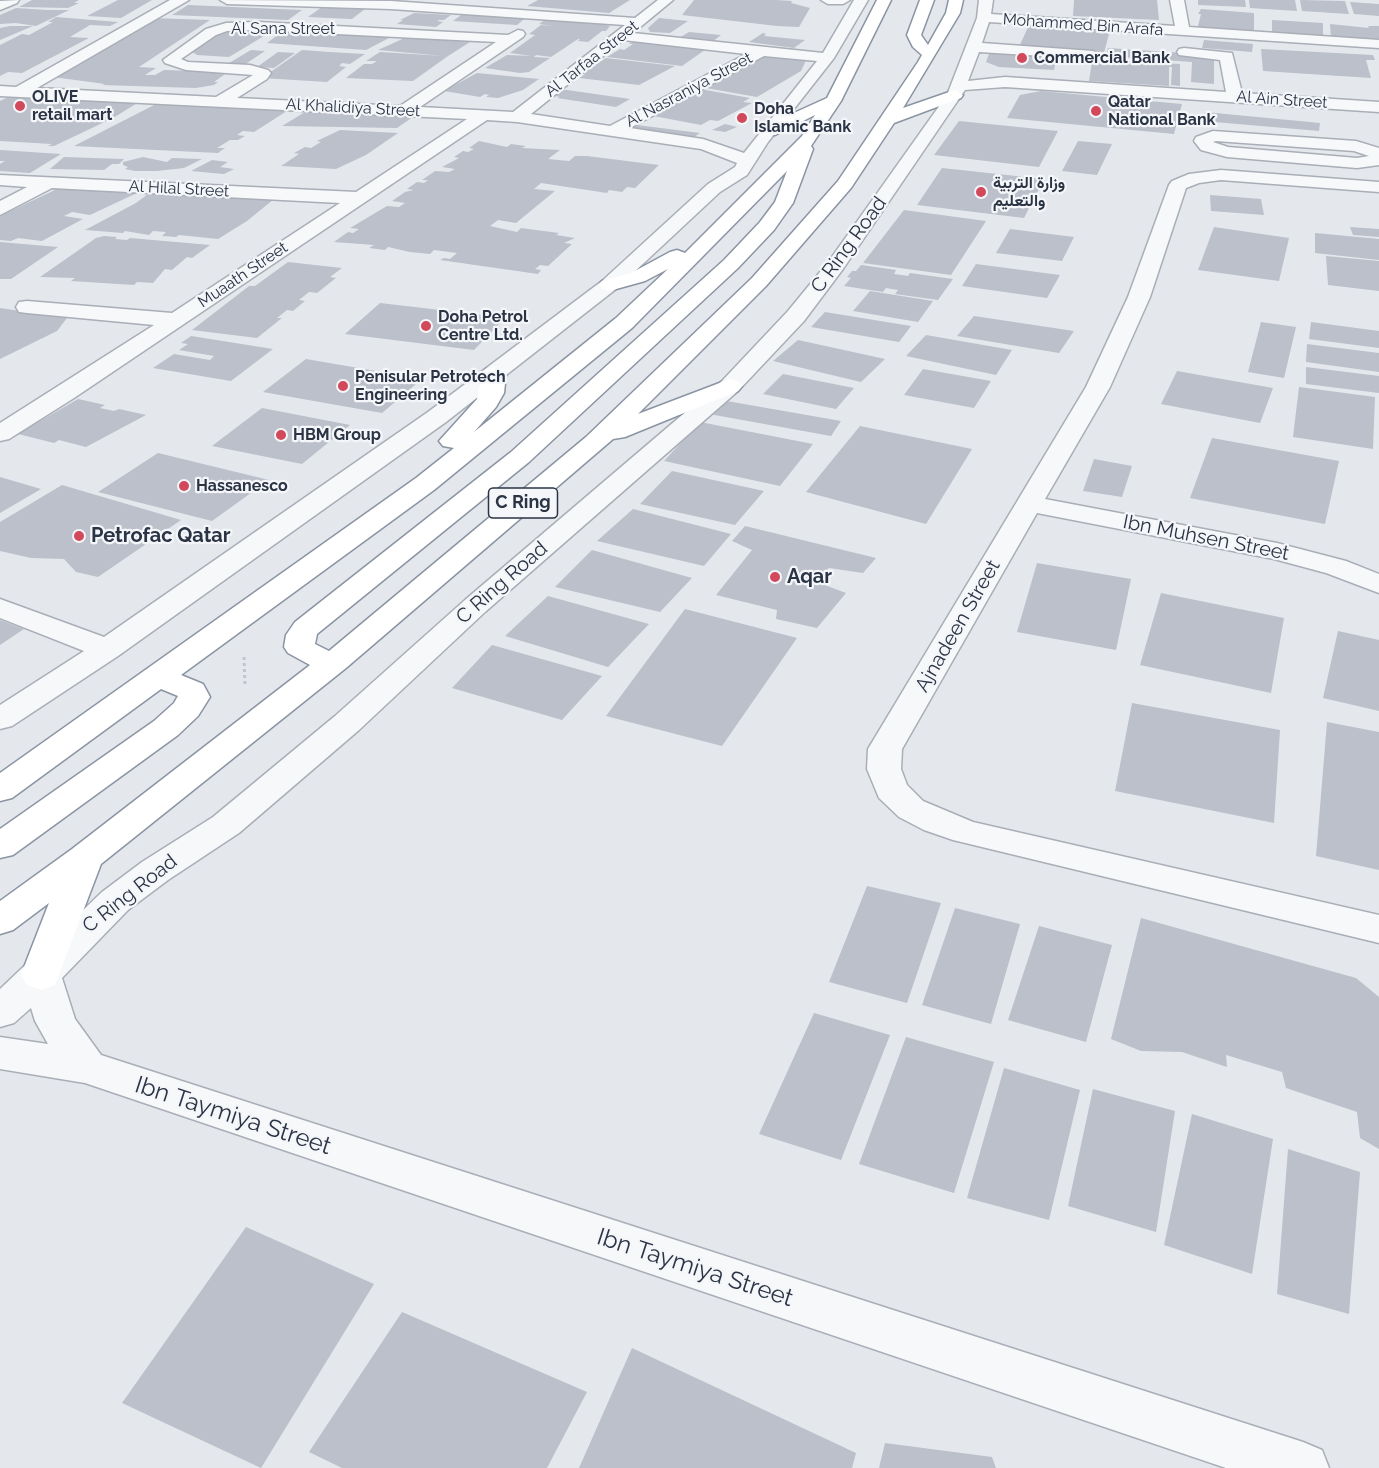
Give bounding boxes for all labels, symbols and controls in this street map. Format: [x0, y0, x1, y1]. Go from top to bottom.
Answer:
street label: Mohammed Bin Arafa [1002, 10, 1164, 40]
street label: Al Tarfaa Street [542, 17, 642, 101]
street label: Al Sana Street [231, 19, 335, 39]
street label: Al Nasraniya Street [622, 48, 756, 132]
place label: Commercial Bank [1034, 48, 1170, 68]
marker: Commercial Bank [1015, 51, 1029, 65]
place label: OLIVE retail mart [32, 87, 112, 125]
street label: Al Ain Street [1236, 87, 1328, 113]
place label: Qatar National Bank [1108, 92, 1216, 130]
street label: Al Khalidiya Street [285, 95, 421, 121]
marker: OLIVE retail mart [13, 99, 27, 113]
place label: Doha Islamic Bank [754, 99, 851, 137]
marker: Qatar National Bank [1089, 104, 1103, 118]
marker: Doha Islamic Bank [735, 111, 749, 125]
place label: وزارة التربية والتعليم [993, 173, 1065, 211]
street label: Al Hilal Street [128, 177, 230, 201]
marker: وزارة التربية والتعليم [974, 185, 988, 199]
street label: C Ring Road [806, 192, 892, 298]
street label: Muaath Street [195, 238, 291, 312]
place label: Doha Petrol Centre Ltd. [438, 307, 528, 345]
marker: Doha Petrol Centre Ltd. [419, 319, 433, 333]
place label: Penisular Petrotech Engineering [355, 367, 506, 405]
marker: Penisular Petrotech Engineering [336, 379, 350, 393]
place label: HBM Group [293, 425, 381, 445]
marker: HBM Group [274, 428, 288, 442]
place label: Hassanesco [196, 476, 288, 496]
marker: Hassanesco [177, 479, 191, 493]
road number: C Ring [488, 488, 558, 518]
street label: Ibn Muhsen Street [1121, 510, 1291, 566]
place label: Petrofac Qatar [91, 524, 231, 548]
marker: Petrofac Qatar [72, 529, 86, 543]
street label: C Ring Road [451, 537, 553, 629]
street label: Ajnadeen Street [910, 556, 1006, 696]
place label: Aqar [787, 565, 832, 589]
marker: Aqar [768, 570, 782, 584]
street label: C Ring Road [78, 850, 182, 938]
street label: Ibn Taymiya Street [131, 1071, 335, 1161]
street label: Ibn Taymiya Street [593, 1223, 797, 1313]

